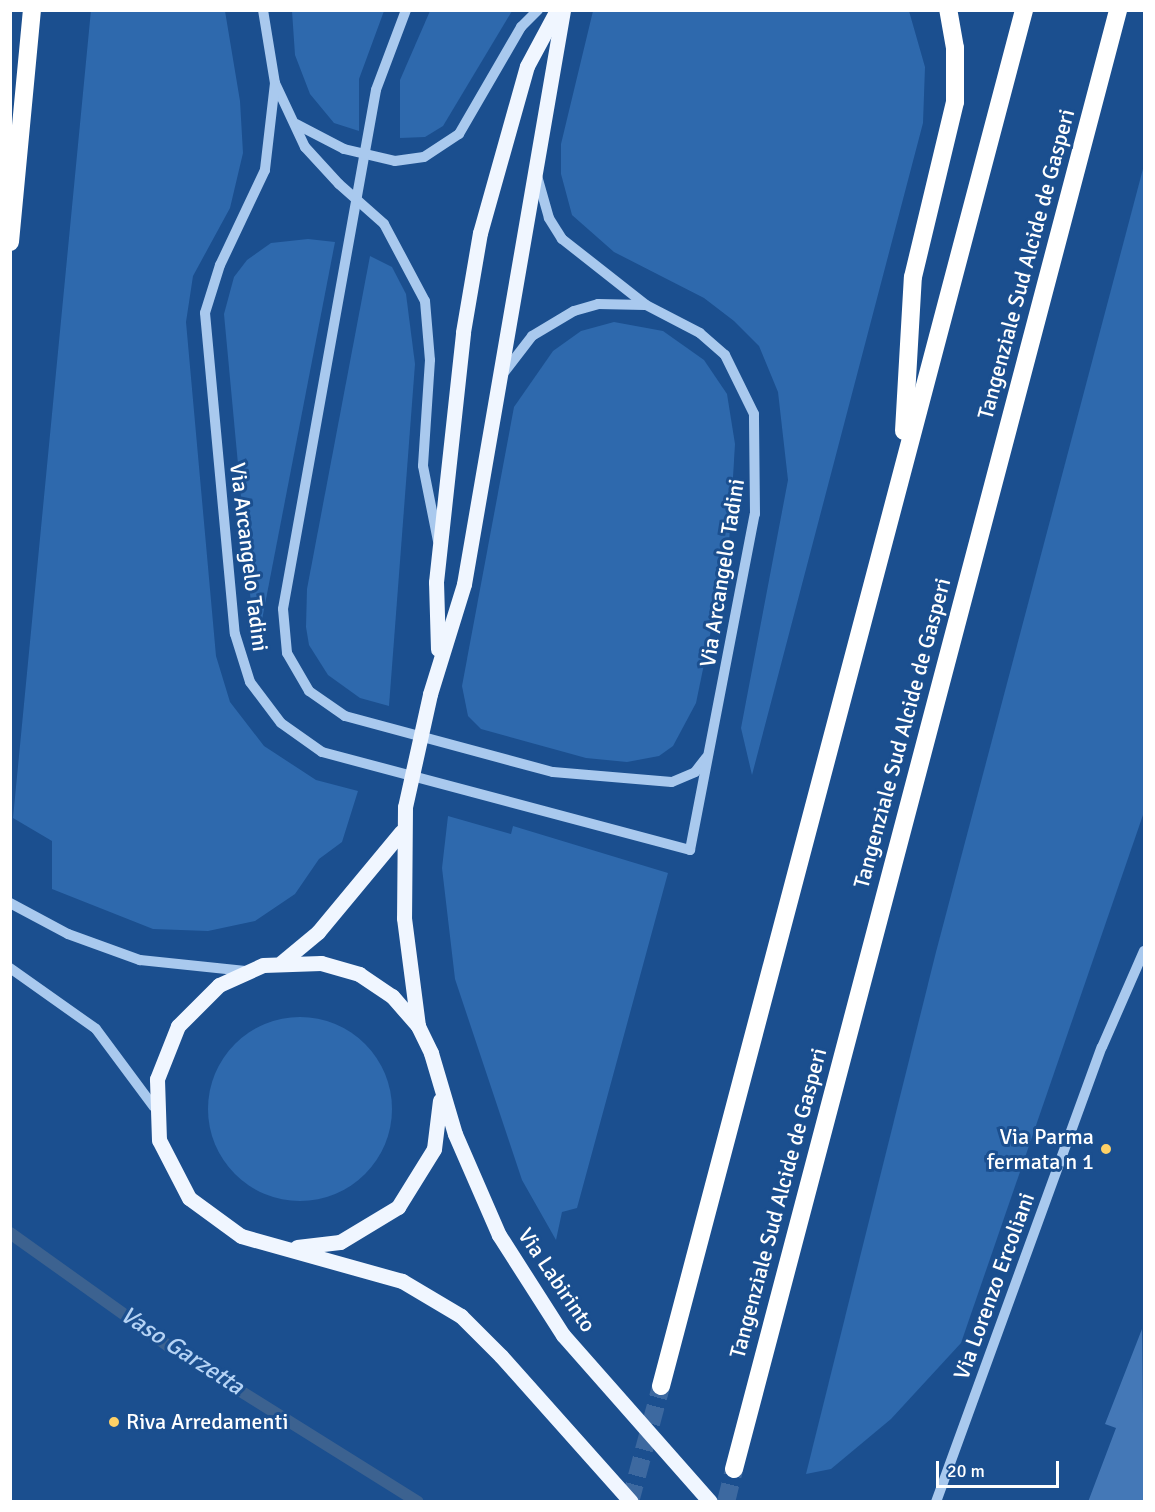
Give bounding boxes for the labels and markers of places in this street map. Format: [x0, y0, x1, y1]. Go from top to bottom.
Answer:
place label: Via Parma fermata n 1 [987, 1123, 1094, 1174]
marker: Via Parma fermata n 1 [1099, 1142, 1113, 1156]
place label: Riva Arredamenti [126, 1409, 288, 1435]
marker: Riva Arredamenti [107, 1415, 121, 1429]

